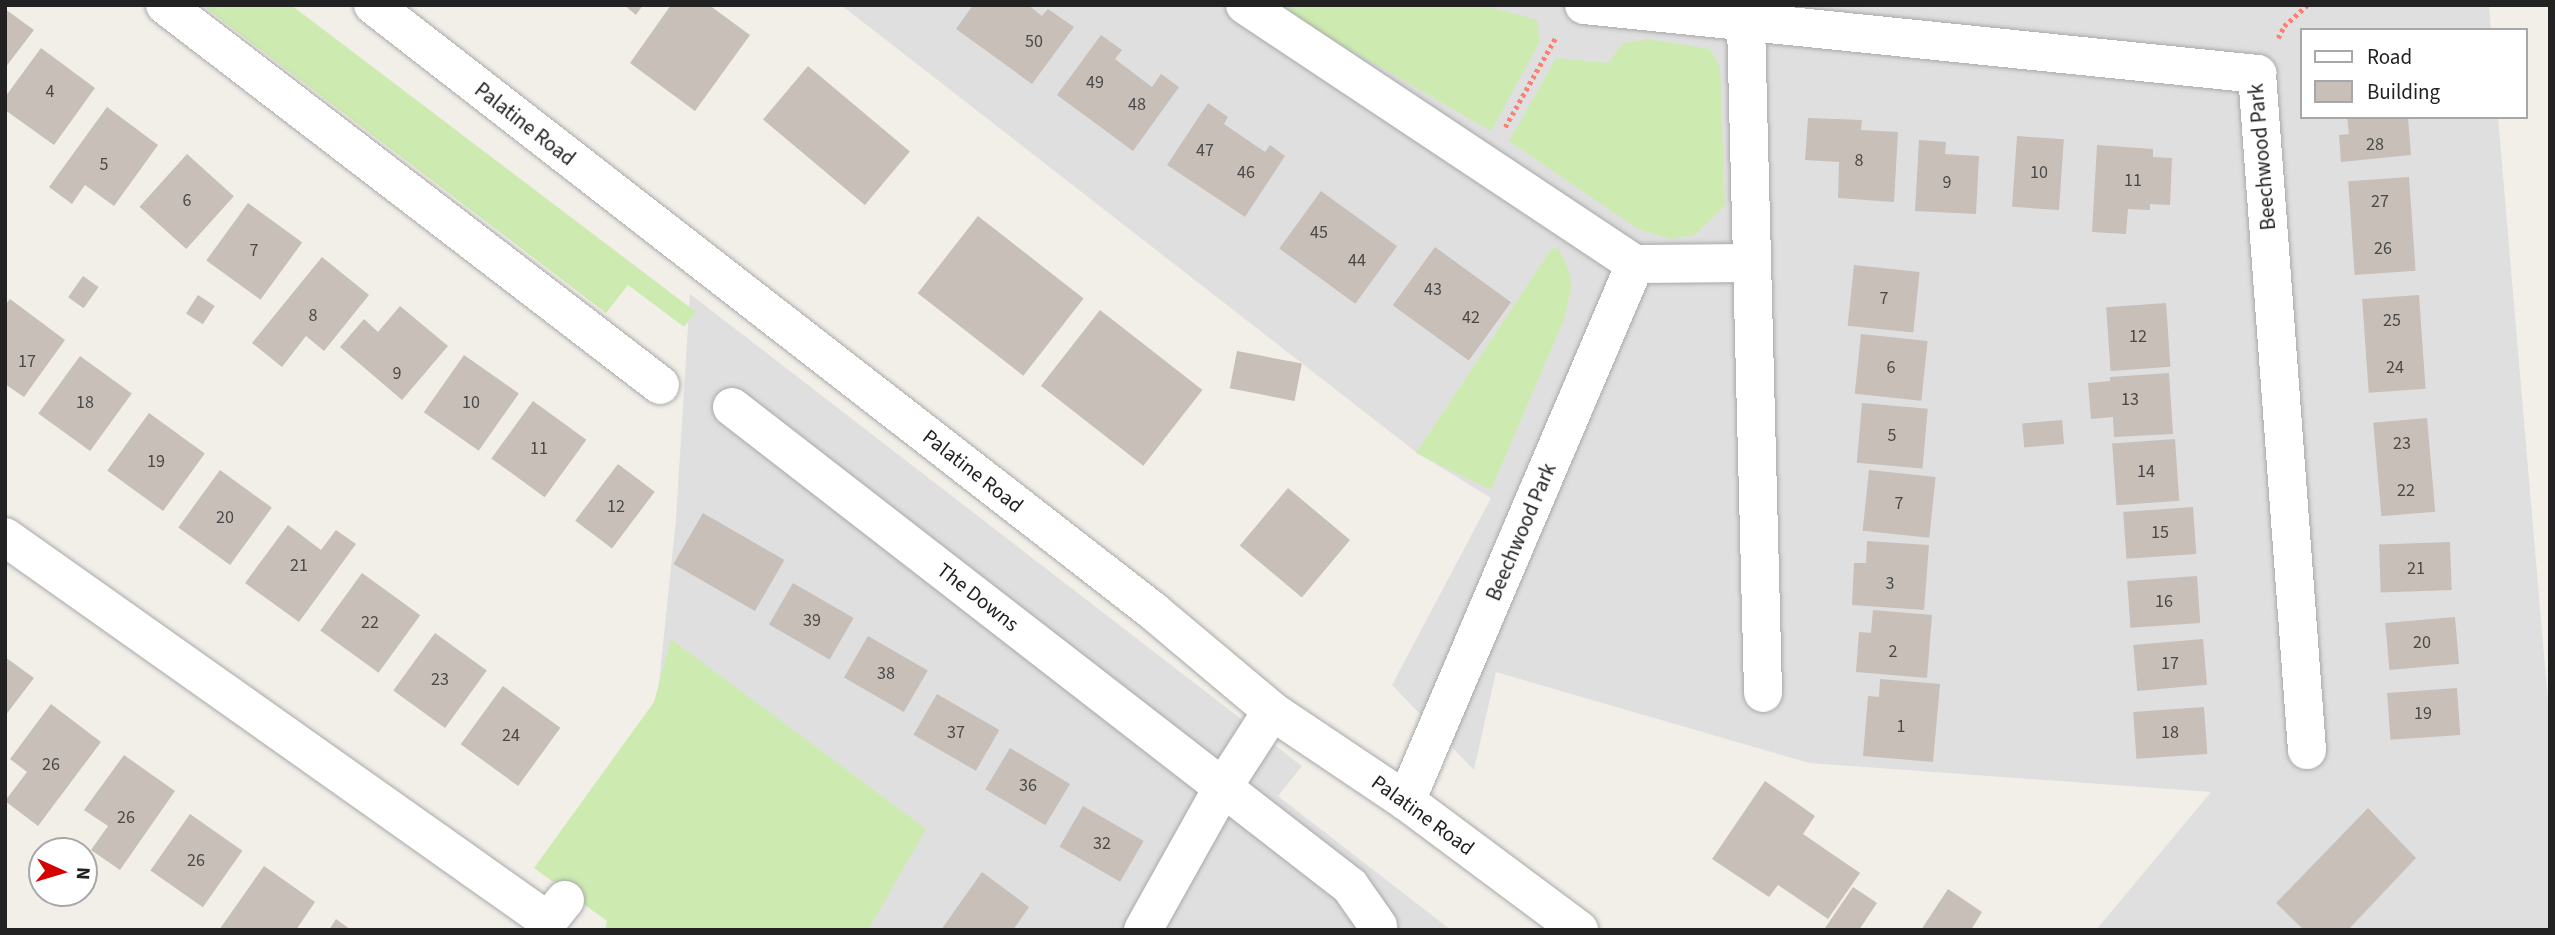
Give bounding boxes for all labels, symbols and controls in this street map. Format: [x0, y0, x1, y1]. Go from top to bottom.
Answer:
legend [2300, 28, 2527, 119]
house number: 50 [1025, 31, 1043, 53]
text: Road [2367, 42, 2412, 72]
house number: 49 [1086, 72, 1104, 94]
street label: Palatine Road [470, 77, 580, 171]
text: Building [2367, 77, 2440, 107]
house number: 4 [46, 81, 54, 103]
street label: Beechwood Park [2243, 83, 2281, 231]
house number: 48 [1128, 94, 1146, 116]
house number: 28 [2366, 134, 2384, 156]
house number: 47 [1196, 140, 1214, 162]
house number: 8 [1855, 150, 1863, 172]
house number: 5 [100, 154, 108, 176]
house number: 46 [1237, 162, 1255, 184]
house number: 10 [2030, 162, 2048, 184]
house number: 11 [2124, 170, 2142, 192]
house number: 9 [1943, 172, 1951, 194]
house number: 6 [183, 190, 191, 212]
house number: 27 [2371, 191, 2389, 213]
house number: 45 [1310, 222, 1328, 244]
house number: 26 [2374, 238, 2392, 260]
house number: 7 [250, 240, 258, 262]
house number: 44 [1348, 250, 1366, 272]
house number: 43 [1424, 279, 1442, 301]
house number: 7 [1880, 288, 1888, 310]
house number: 8 [309, 305, 317, 327]
house number: 42 [1462, 307, 1480, 329]
house number: 25 [2383, 310, 2401, 332]
house number: 12 [2129, 326, 2147, 348]
house number: 17 [18, 351, 36, 373]
house number: 6 [1887, 357, 1895, 379]
house number: 24 [2386, 357, 2404, 379]
house number: 9 [393, 363, 401, 385]
house number: 13 [2121, 389, 2139, 411]
house number: 18 [76, 392, 94, 414]
house number: 10 [462, 392, 480, 414]
street label: Palatine Road [918, 424, 1028, 518]
house number: 5 [1888, 425, 1896, 447]
house number: 23 [2393, 433, 2411, 455]
house number: 11 [530, 438, 548, 460]
house number: 19 [147, 451, 165, 473]
street label: Beechwood Park [1481, 459, 1561, 605]
house number: 14 [2137, 461, 2155, 483]
house number: 22 [2397, 480, 2415, 502]
house number: 7 [1895, 493, 1903, 515]
house number: 12 [607, 496, 625, 518]
house number: 20 [216, 507, 234, 529]
house number: 15 [2151, 522, 2169, 544]
house number: 21 [290, 555, 308, 577]
street label: The Downs [932, 557, 1024, 637]
house number: 21 [2407, 558, 2425, 580]
house number: 3 [1886, 573, 1894, 595]
house number: 16 [2155, 591, 2173, 613]
house number: 39 [803, 610, 821, 632]
house number: 22 [361, 612, 379, 634]
house number: 20 [2413, 632, 2431, 654]
house number: 2 [1889, 641, 1897, 663]
house number: 17 [2161, 653, 2179, 675]
house number: 38 [877, 663, 895, 685]
house number: 23 [431, 669, 449, 691]
house number: 19 [2414, 703, 2432, 725]
house number: 1 [1897, 716, 1905, 738]
house number: 37 [947, 722, 965, 744]
house number: 18 [2161, 722, 2179, 744]
house number: 24 [502, 725, 520, 747]
house number: 26 [42, 754, 60, 776]
street label: Palatine Road [1367, 769, 1479, 861]
house number: 36 [1019, 775, 1037, 797]
house number: 26 [117, 807, 135, 829]
house number: 32 [1093, 833, 1111, 855]
north arrow [28, 837, 98, 907]
house number: 26 [187, 850, 205, 872]
text: N [69, 866, 96, 881]

